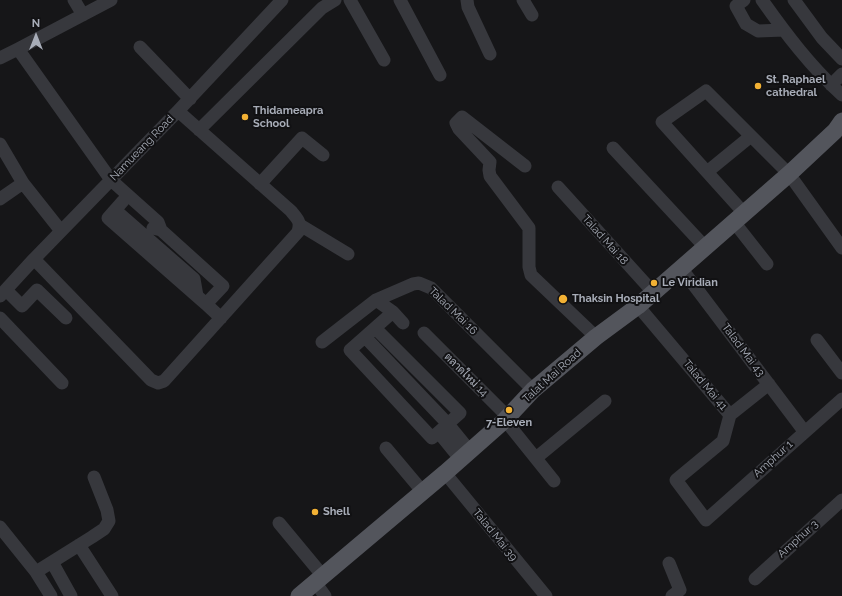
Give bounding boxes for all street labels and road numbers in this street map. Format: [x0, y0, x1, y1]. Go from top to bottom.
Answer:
street label: Namueang Road [107, 113, 177, 183]
street label: Talad Mai 18 [579, 212, 631, 268]
street label: Talad Mai 16 [426, 285, 480, 337]
street label: Talad Mai 43 [719, 321, 767, 379]
street label: Talat Mai Road [520, 346, 584, 406]
street label: ตลาดใหม่ 14 [441, 350, 491, 400]
street label: Talad Mai 41 [680, 357, 730, 413]
street label: Amphur 1 [751, 438, 795, 480]
street label: Talad Mai 39 [470, 506, 520, 564]
street label: Amphur 3 [775, 517, 821, 561]

